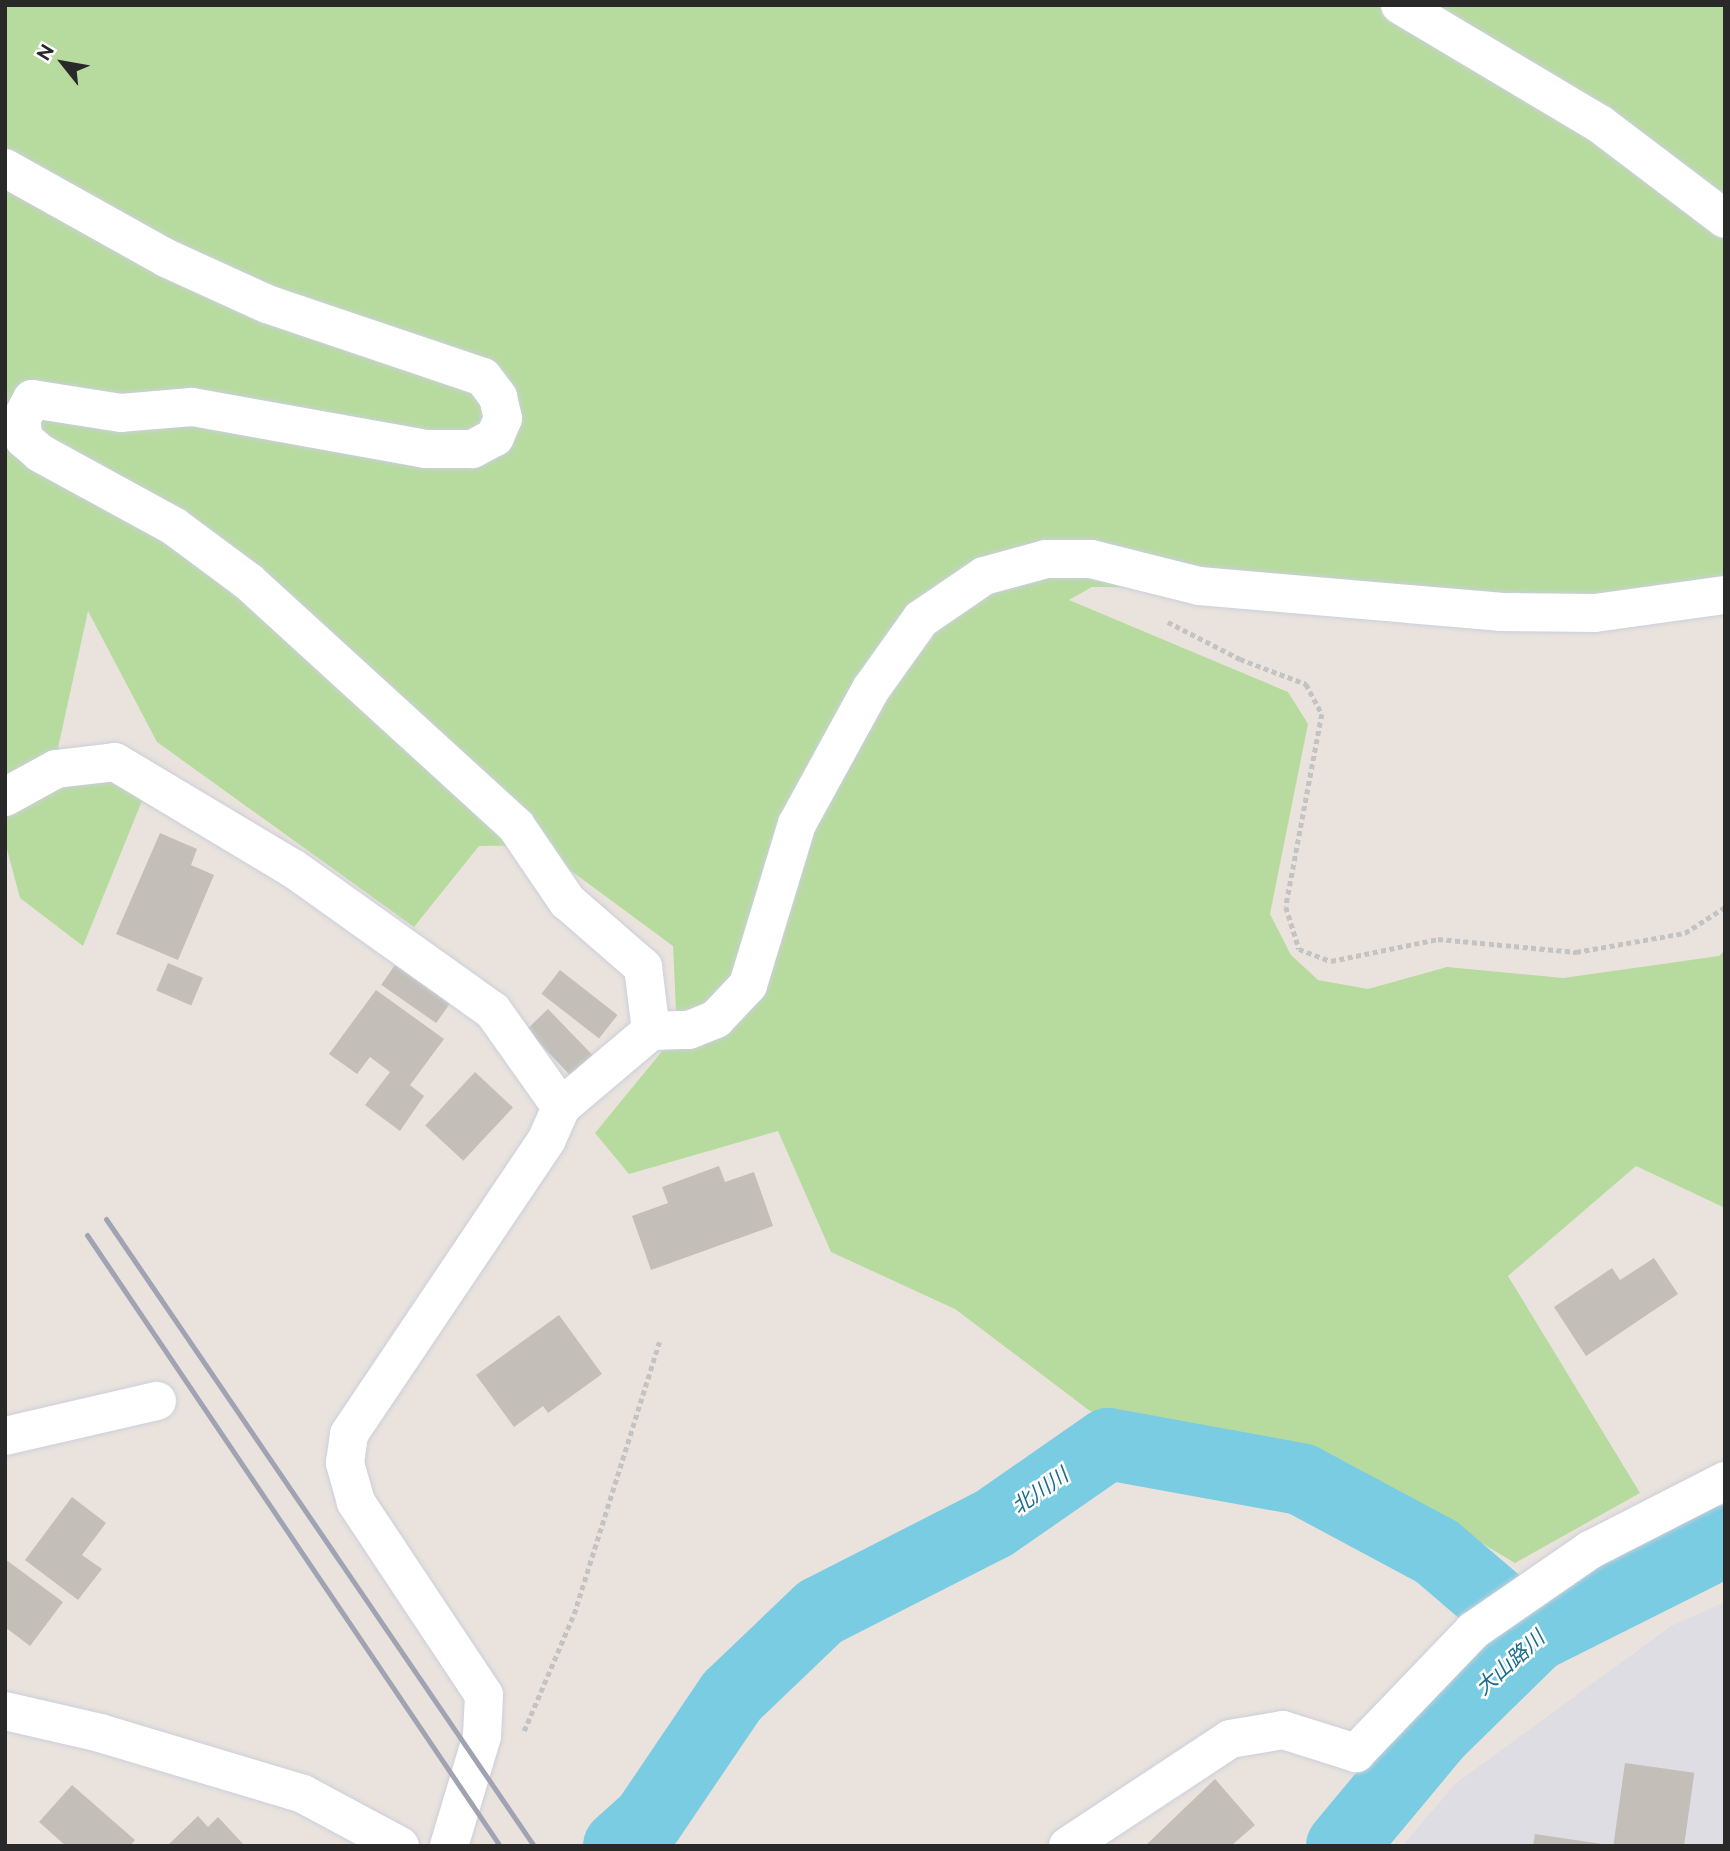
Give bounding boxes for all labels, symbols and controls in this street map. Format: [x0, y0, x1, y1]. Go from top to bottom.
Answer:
north arrow [28, 28, 98, 98]
text: N [32, 40, 58, 64]
water label: 北川川 [1007, 1463, 1073, 1519]
water label: 大山路川 [1470, 1626, 1550, 1700]

